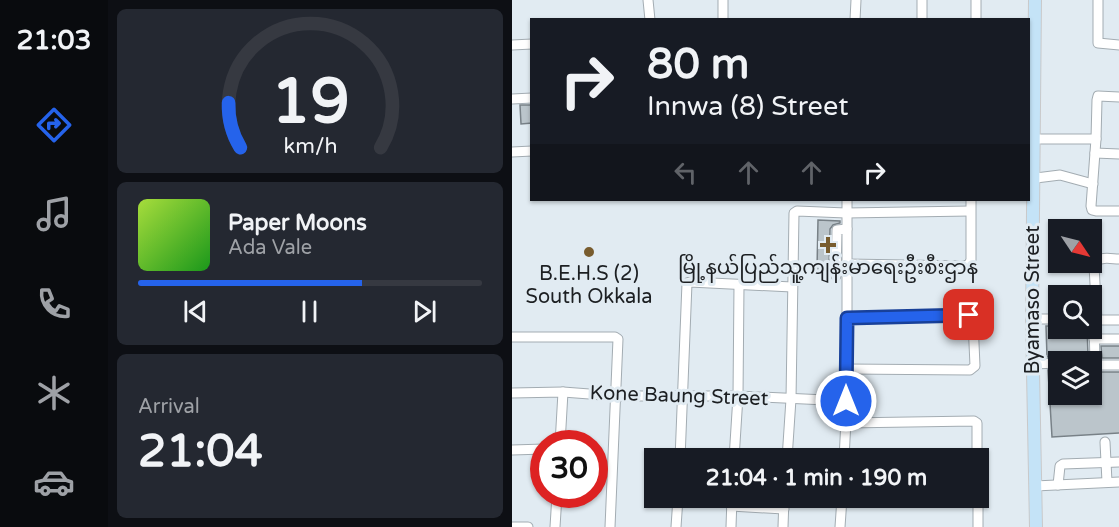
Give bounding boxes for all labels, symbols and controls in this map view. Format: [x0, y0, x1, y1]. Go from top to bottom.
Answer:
text: 21:03 [17, 24, 91, 57]
text: 80 m [647, 39, 749, 90]
icon: right [548, 42, 626, 120]
text: 19 [271, 65, 349, 140]
text: Innwa (8) Street [647, 90, 848, 123]
icon: directions [33, 104, 75, 146]
text: km/h [283, 133, 337, 159]
icon: left [669, 156, 702, 189]
icon: ahead [732, 156, 765, 189]
icon: ahead [795, 156, 828, 189]
icon: right [858, 156, 891, 189]
icon: music [33, 193, 75, 235]
text: Paper Moons [228, 210, 367, 236]
north arrow [1048, 219, 1102, 273]
map controls [1048, 219, 1102, 405]
street label: Byamaso Street [1021, 225, 1045, 375]
text: Ada Vale [228, 236, 312, 260]
marker: မြို့နယ်ပြည်သူ့ကျန်းမာရေးဦးစီးဌာန [819, 236, 837, 254]
marker: B.E.H.S (2) South Okkala [582, 245, 596, 259]
place label: မြို့နယ်ပြည်သူ့ကျန်းမာရေးဦးစီးဌာန [678, 253, 978, 283]
place label: B.E.H.S (2) South Okkala [526, 262, 652, 309]
icon: phone [33, 283, 75, 325]
button: search [1048, 285, 1102, 339]
pin [943, 289, 994, 340]
icon: previous [179, 295, 212, 328]
icon: pause [293, 295, 326, 328]
icon: next [408, 295, 441, 328]
icon: arrive [952, 298, 985, 331]
button: layers [1048, 351, 1102, 405]
position arrow [814, 369, 878, 433]
icon: climate [33, 372, 75, 414]
street label: Kone Baung Street [589, 381, 769, 411]
text: Arrival [138, 395, 200, 419]
text: 21:04 [138, 425, 263, 479]
speed limit sign: 30 [530, 430, 608, 508]
icon: car [33, 461, 75, 503]
text: 21:04 · 1 min · 190 m [706, 465, 927, 491]

